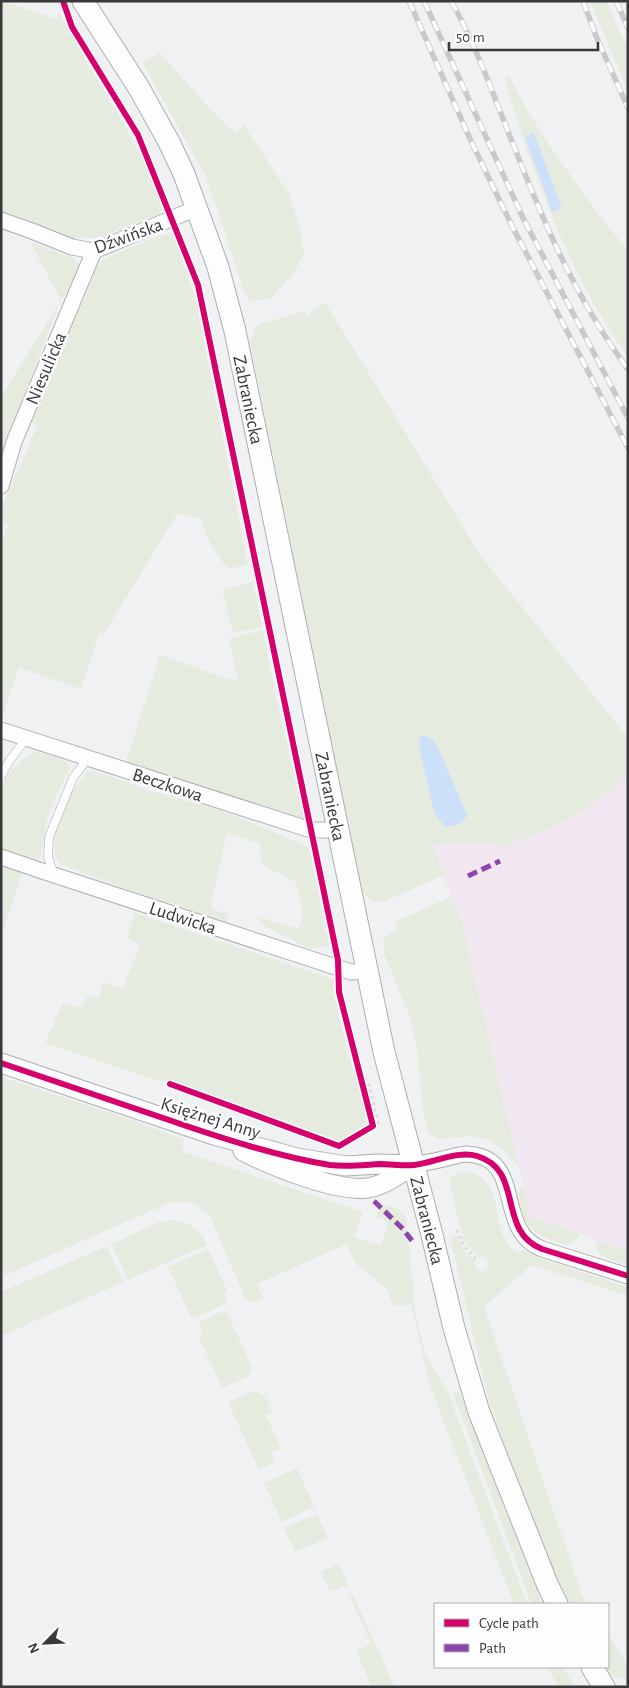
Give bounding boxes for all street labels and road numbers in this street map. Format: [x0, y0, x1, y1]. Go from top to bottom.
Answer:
street label: Dźwińska [92, 215, 166, 258]
street label: Niesulicka [23, 329, 70, 408]
street label: Zabraniecka [229, 354, 266, 447]
street label: Zabraniecka [311, 750, 348, 843]
street label: Beczkowa [130, 765, 205, 806]
street label: Ludwicka [147, 899, 219, 938]
street label: Księżnej Anny [158, 1094, 263, 1143]
street label: Zabraniecka [406, 1174, 447, 1267]

